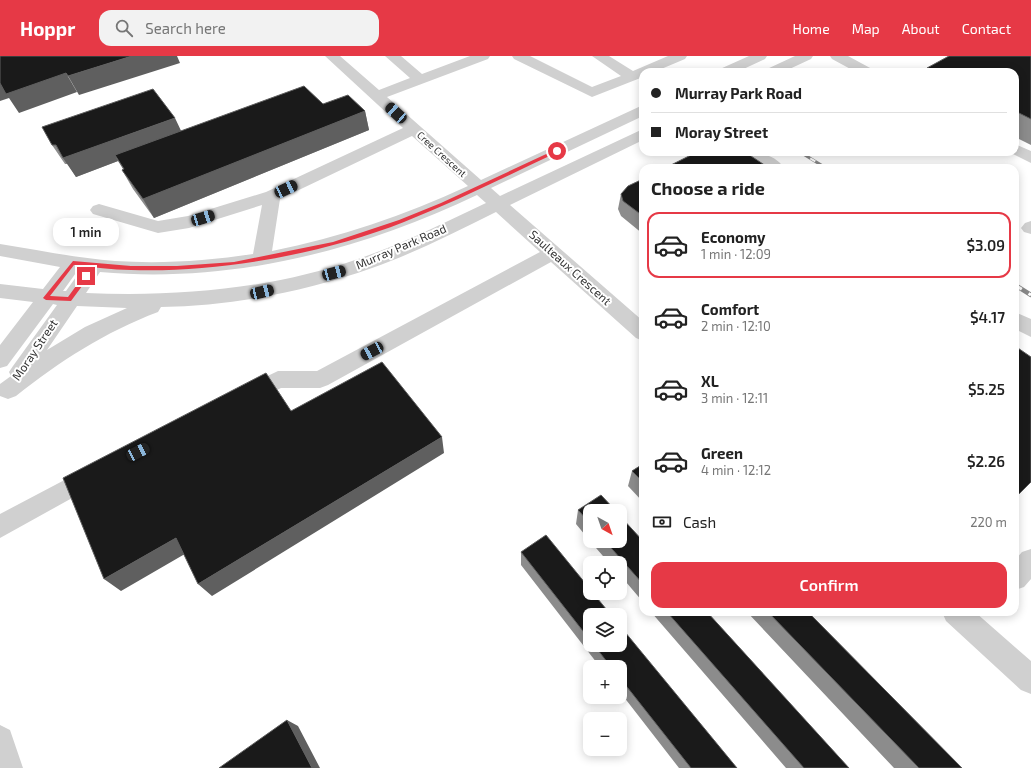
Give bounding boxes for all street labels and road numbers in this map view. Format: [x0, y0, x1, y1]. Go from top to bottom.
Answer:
street label: Cree Crescent [415, 129, 469, 179]
street label: Murray Park Road [353, 221, 448, 271]
street label: Saulteaux Crescent [527, 227, 615, 308]
street label: Moray Street [9, 316, 60, 383]

